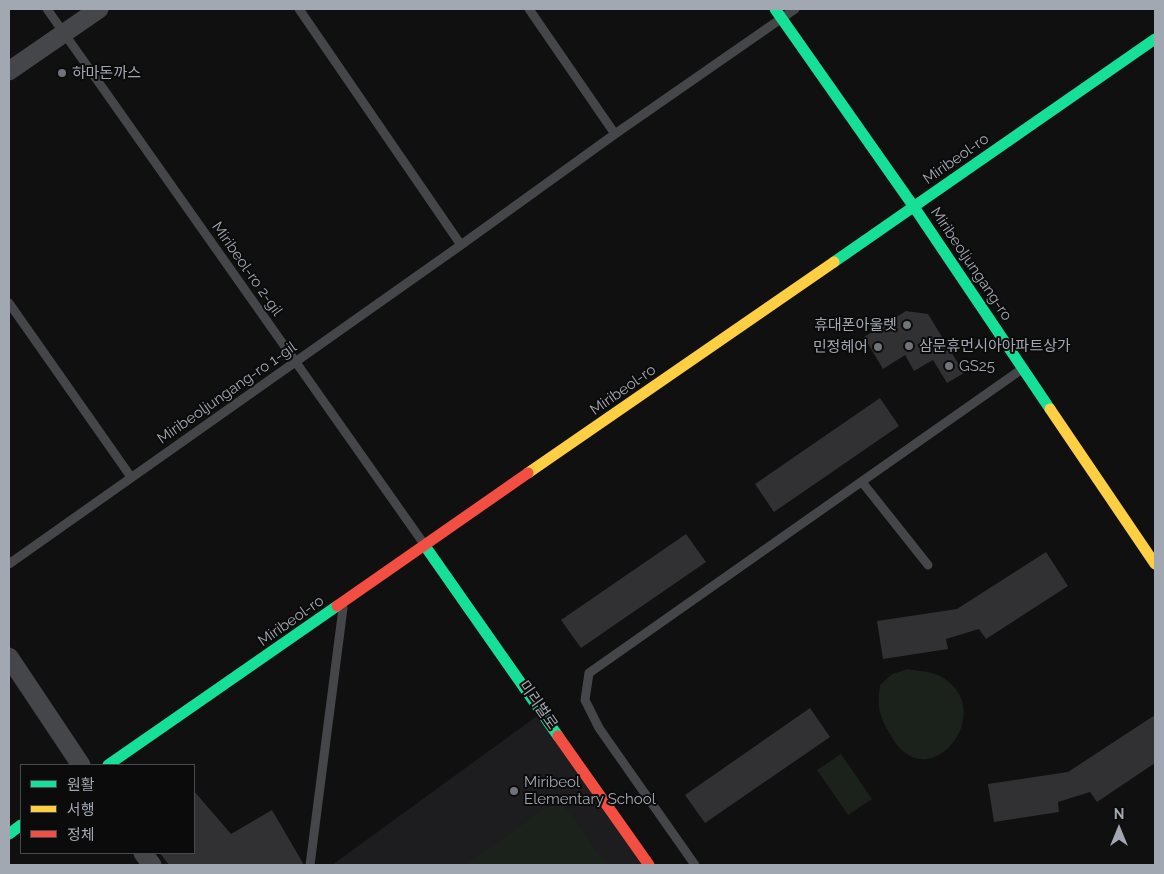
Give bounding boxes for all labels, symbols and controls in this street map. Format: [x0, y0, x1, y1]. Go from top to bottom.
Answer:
place label: 하마돈까스 [72, 64, 141, 82]
marker: 하마돈까스 [56, 67, 68, 79]
street label: Miribeol-ro [920, 130, 992, 188]
street label: Miribeoljungang-ro [926, 204, 1016, 324]
street label: Miribeol-ro 2-gil [208, 219, 286, 319]
place label: 휴대폰아울렛 [814, 316, 897, 334]
marker: 휴대폰아울렛 [901, 319, 913, 331]
place label: 삼문휴먼시아아파트상가 [919, 337, 1071, 355]
street label: Miribeoljungang-ro 1-gil [154, 338, 300, 448]
place label: 민정헤어 [813, 338, 868, 356]
marker: 삼문휴먼시아아파트상가 [903, 340, 915, 352]
marker: 민정헤어 [872, 341, 884, 353]
place label: GS25 [959, 357, 995, 375]
marker: GS25 [943, 360, 955, 372]
street label: Miribeol-ro [587, 361, 659, 419]
street label: Miribeol-ro [255, 592, 327, 650]
street label: 미리벌로 [515, 677, 561, 733]
legend [20, 764, 195, 854]
place label: Miribeol Elementary School [524, 773, 656, 808]
text: 원활 [67, 776, 95, 794]
marker: Miribeol Elementary School [508, 785, 520, 797]
text: 서행 [67, 801, 95, 819]
north arrow [1094, 804, 1144, 854]
text: N [1114, 806, 1124, 822]
text: 정체 [67, 826, 95, 844]

